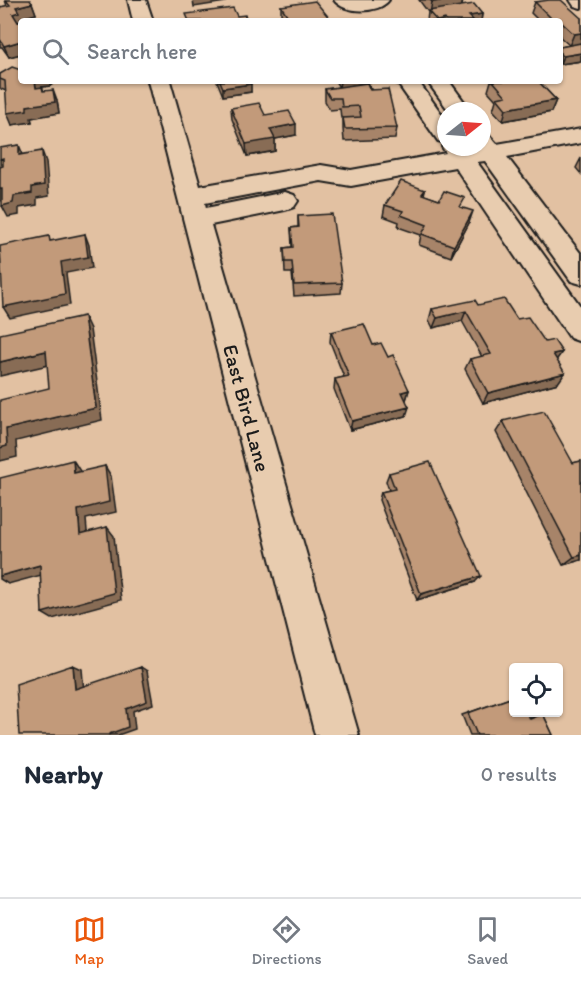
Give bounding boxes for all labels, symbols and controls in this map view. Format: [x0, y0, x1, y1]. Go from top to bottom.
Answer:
search box [18, 18, 563, 84]
icon: search [39, 35, 72, 68]
text: Search here [87, 38, 197, 65]
north arrow [437, 102, 491, 156]
street label: East Bird Lane [218, 342, 276, 474]
map controls [509, 663, 563, 717]
button: locate [509, 663, 563, 717]
text: Nearby [24, 758, 103, 790]
text: 0 results [481, 762, 557, 786]
tab: Map [73, 913, 106, 968]
tab: Directions [251, 913, 322, 968]
tab: Saved [467, 913, 508, 968]

